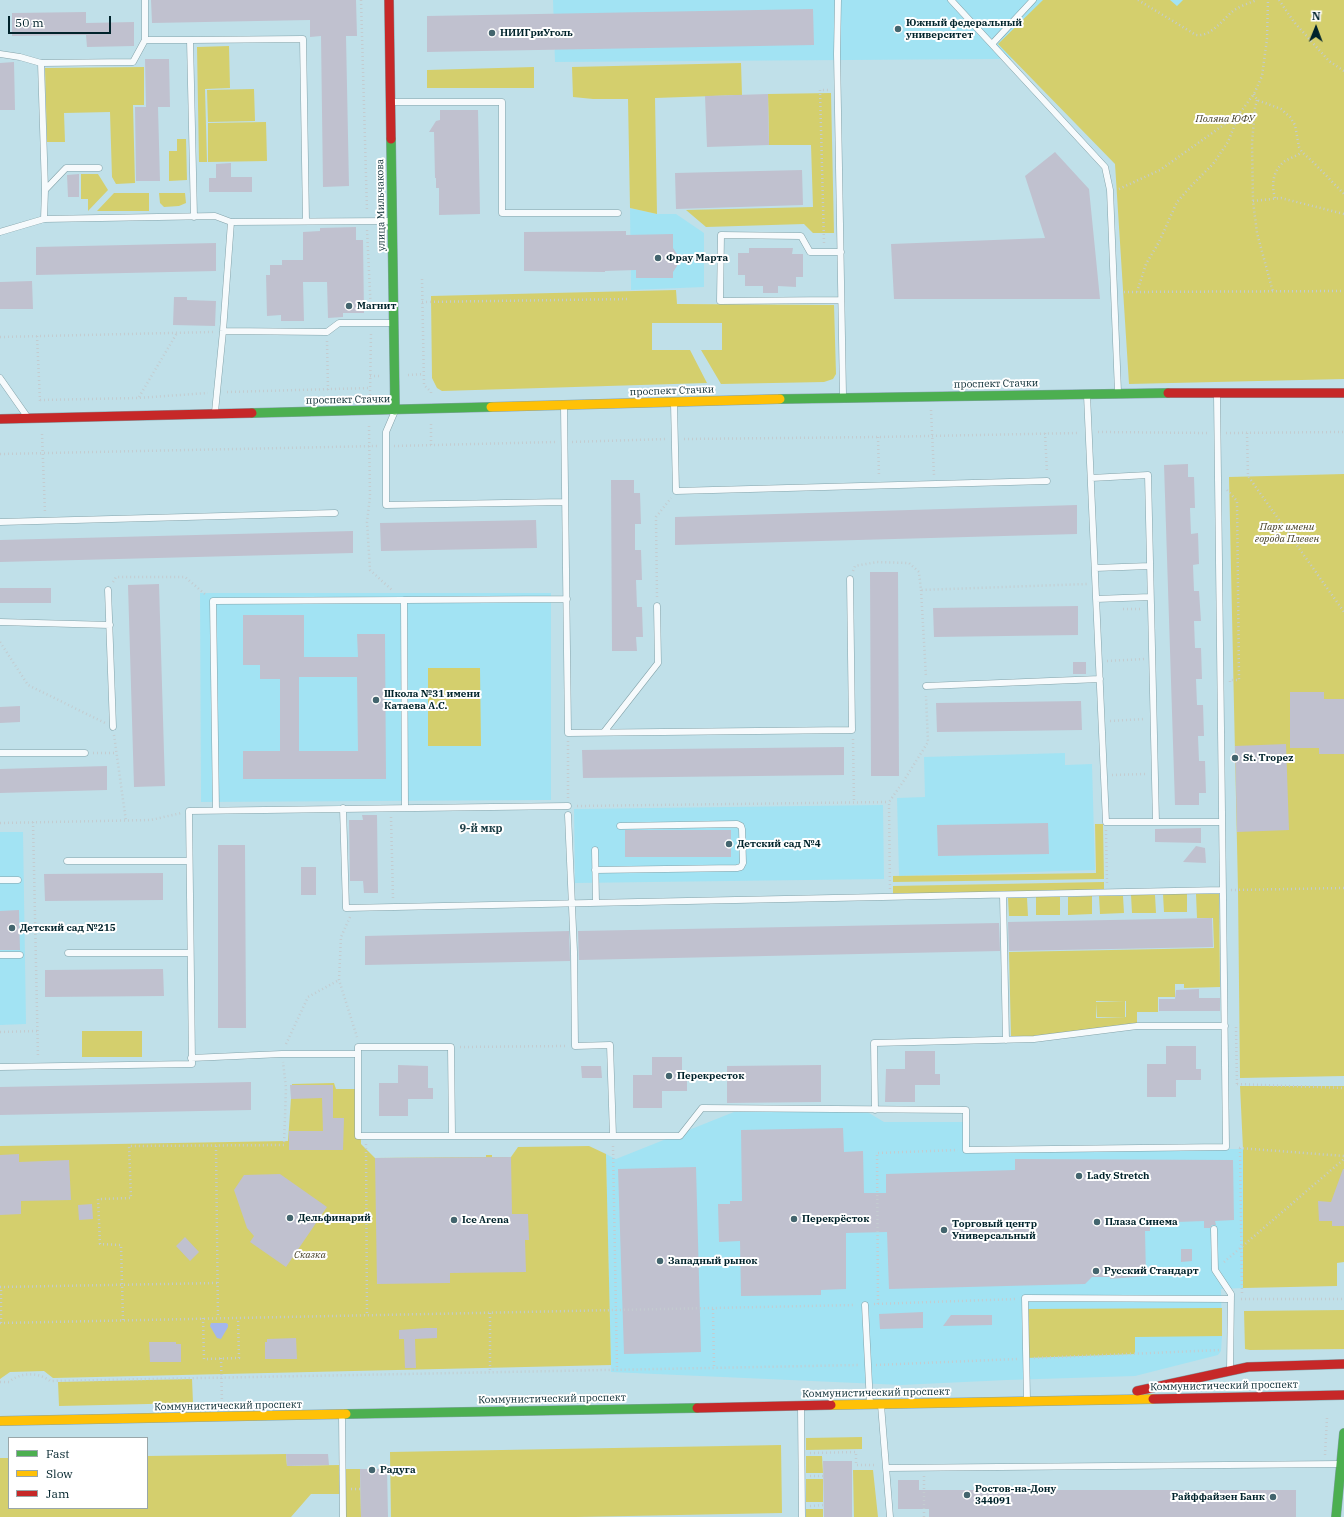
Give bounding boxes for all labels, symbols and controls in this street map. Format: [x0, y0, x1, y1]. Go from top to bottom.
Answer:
scale bar [10, 8, 113, 34]
north arrow [1296, 8, 1336, 48]
text: N [1312, 9, 1321, 23]
text: 50 m [15, 15, 44, 30]
place label: Южный федеральный университет [906, 17, 1022, 40]
marker: Южный федеральный университет [893, 24, 903, 34]
place label: НИИГриУголь [500, 27, 573, 39]
marker: НИИГриУголь [487, 28, 497, 38]
park label: Поляна ЮФУ [1195, 113, 1255, 125]
street label: улица Мильчакова [374, 159, 388, 251]
place label: Фрау Марта [666, 252, 728, 264]
marker: Фрау Марта [653, 253, 663, 263]
place label: Магнит [357, 300, 396, 312]
marker: Магнит [344, 301, 354, 311]
street label: проспект Стачки [954, 377, 1038, 391]
street label: проспект Стачки [630, 384, 714, 398]
street label: проспект Стачки [306, 393, 390, 407]
park label: Парк имени города Плевен [1255, 521, 1319, 544]
place label: Школа №31 имени Катаева А.С. [384, 688, 480, 712]
marker: Школа №31 имени Катаева А.С. [371, 695, 381, 705]
place label: St. Tropez [1243, 752, 1293, 764]
marker: St. Tropez [1230, 753, 1240, 763]
district label: 9-й мкр [460, 822, 502, 836]
place label: Детский сад №4 [737, 838, 821, 850]
marker: Детский сад №4 [724, 839, 734, 849]
place label: Детский сад №215 [20, 922, 116, 934]
marker: Детский сад №215 [7, 923, 17, 933]
place label: Перекресток [677, 1070, 744, 1082]
marker: Перекресток [664, 1071, 674, 1081]
place label: Lady Stretch [1087, 1170, 1150, 1182]
marker: Lady Stretch [1074, 1171, 1084, 1181]
place label: Дельфинарий [298, 1212, 371, 1224]
marker: Дельфинарий [285, 1213, 295, 1223]
place label: Перекрёсток [802, 1213, 869, 1225]
place label: Ice Arena [462, 1214, 509, 1226]
marker: Перекрёсток [789, 1214, 799, 1224]
marker: Ice Arena [449, 1215, 459, 1225]
place label: Плаза Синема [1105, 1216, 1178, 1228]
marker: Плаза Синема [1092, 1217, 1102, 1227]
place label: Торговый центр Универсальный [952, 1218, 1037, 1242]
marker: Торговый центр Универсальный [939, 1225, 949, 1235]
park label: Сказка [294, 1249, 326, 1261]
place label: Западный рынок [668, 1255, 757, 1267]
marker: Западный рынок [655, 1256, 665, 1266]
place label: Русский Стандарт [1104, 1265, 1199, 1277]
marker: Русский Стандарт [1091, 1266, 1101, 1276]
street label: Коммунистический проспект [1150, 1379, 1298, 1393]
street label: Коммунистический проспект [802, 1386, 950, 1400]
street label: Коммунистический проспект [478, 1392, 626, 1406]
street label: Коммунистический проспект [154, 1399, 302, 1413]
legend [8, 1437, 148, 1509]
text: Fast [46, 1446, 70, 1461]
place label: Радуга [380, 1464, 416, 1476]
marker: Радуга [367, 1465, 377, 1475]
text: Slow [46, 1466, 73, 1481]
place label: Ростов-на-Дону 344091 [975, 1483, 1056, 1506]
text: Jam [46, 1486, 69, 1501]
marker: Ростов-на-Дону 344091 [962, 1490, 972, 1500]
place label: Райффайзен Банк [1171, 1491, 1265, 1503]
marker: Райффайзен Банк [1268, 1492, 1278, 1502]

